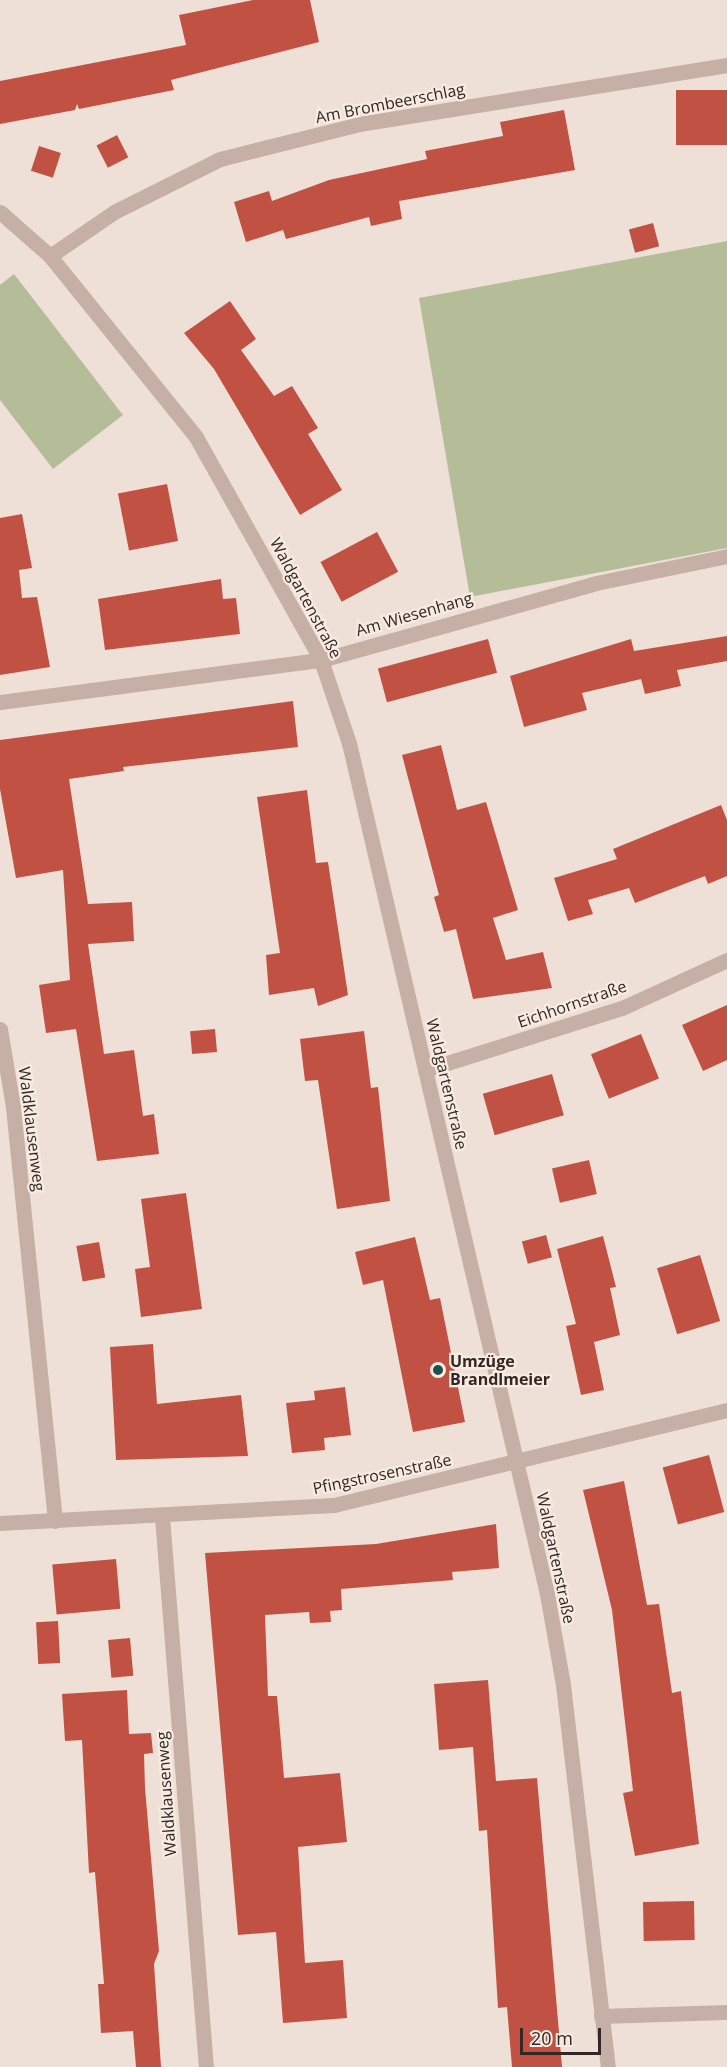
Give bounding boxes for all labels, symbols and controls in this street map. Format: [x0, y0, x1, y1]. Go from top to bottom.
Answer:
street label: Am Brombeerschlag [314, 79, 466, 127]
street label: Waldgartenstraße [266, 534, 346, 662]
street label: Am Wiesenhang [353, 588, 475, 640]
street label: Eichhornstraße [515, 976, 629, 1032]
street label: Waldgartenstraße [423, 1017, 471, 1151]
street label: Waldklausenweg [15, 1066, 49, 1192]
place label: Umzüge Brandlmeier [450, 1351, 550, 1389]
marker: Umzüge Brandlmeier [431, 1363, 445, 1377]
street label: Pfingstrosenstraße [311, 1450, 453, 1498]
street label: Waldgartenstraße [533, 1491, 579, 1625]
street label: Waldklausenweg [152, 1731, 180, 1857]
scale bar [523, 2016, 604, 2054]
text: 20 m [531, 2026, 573, 2050]

